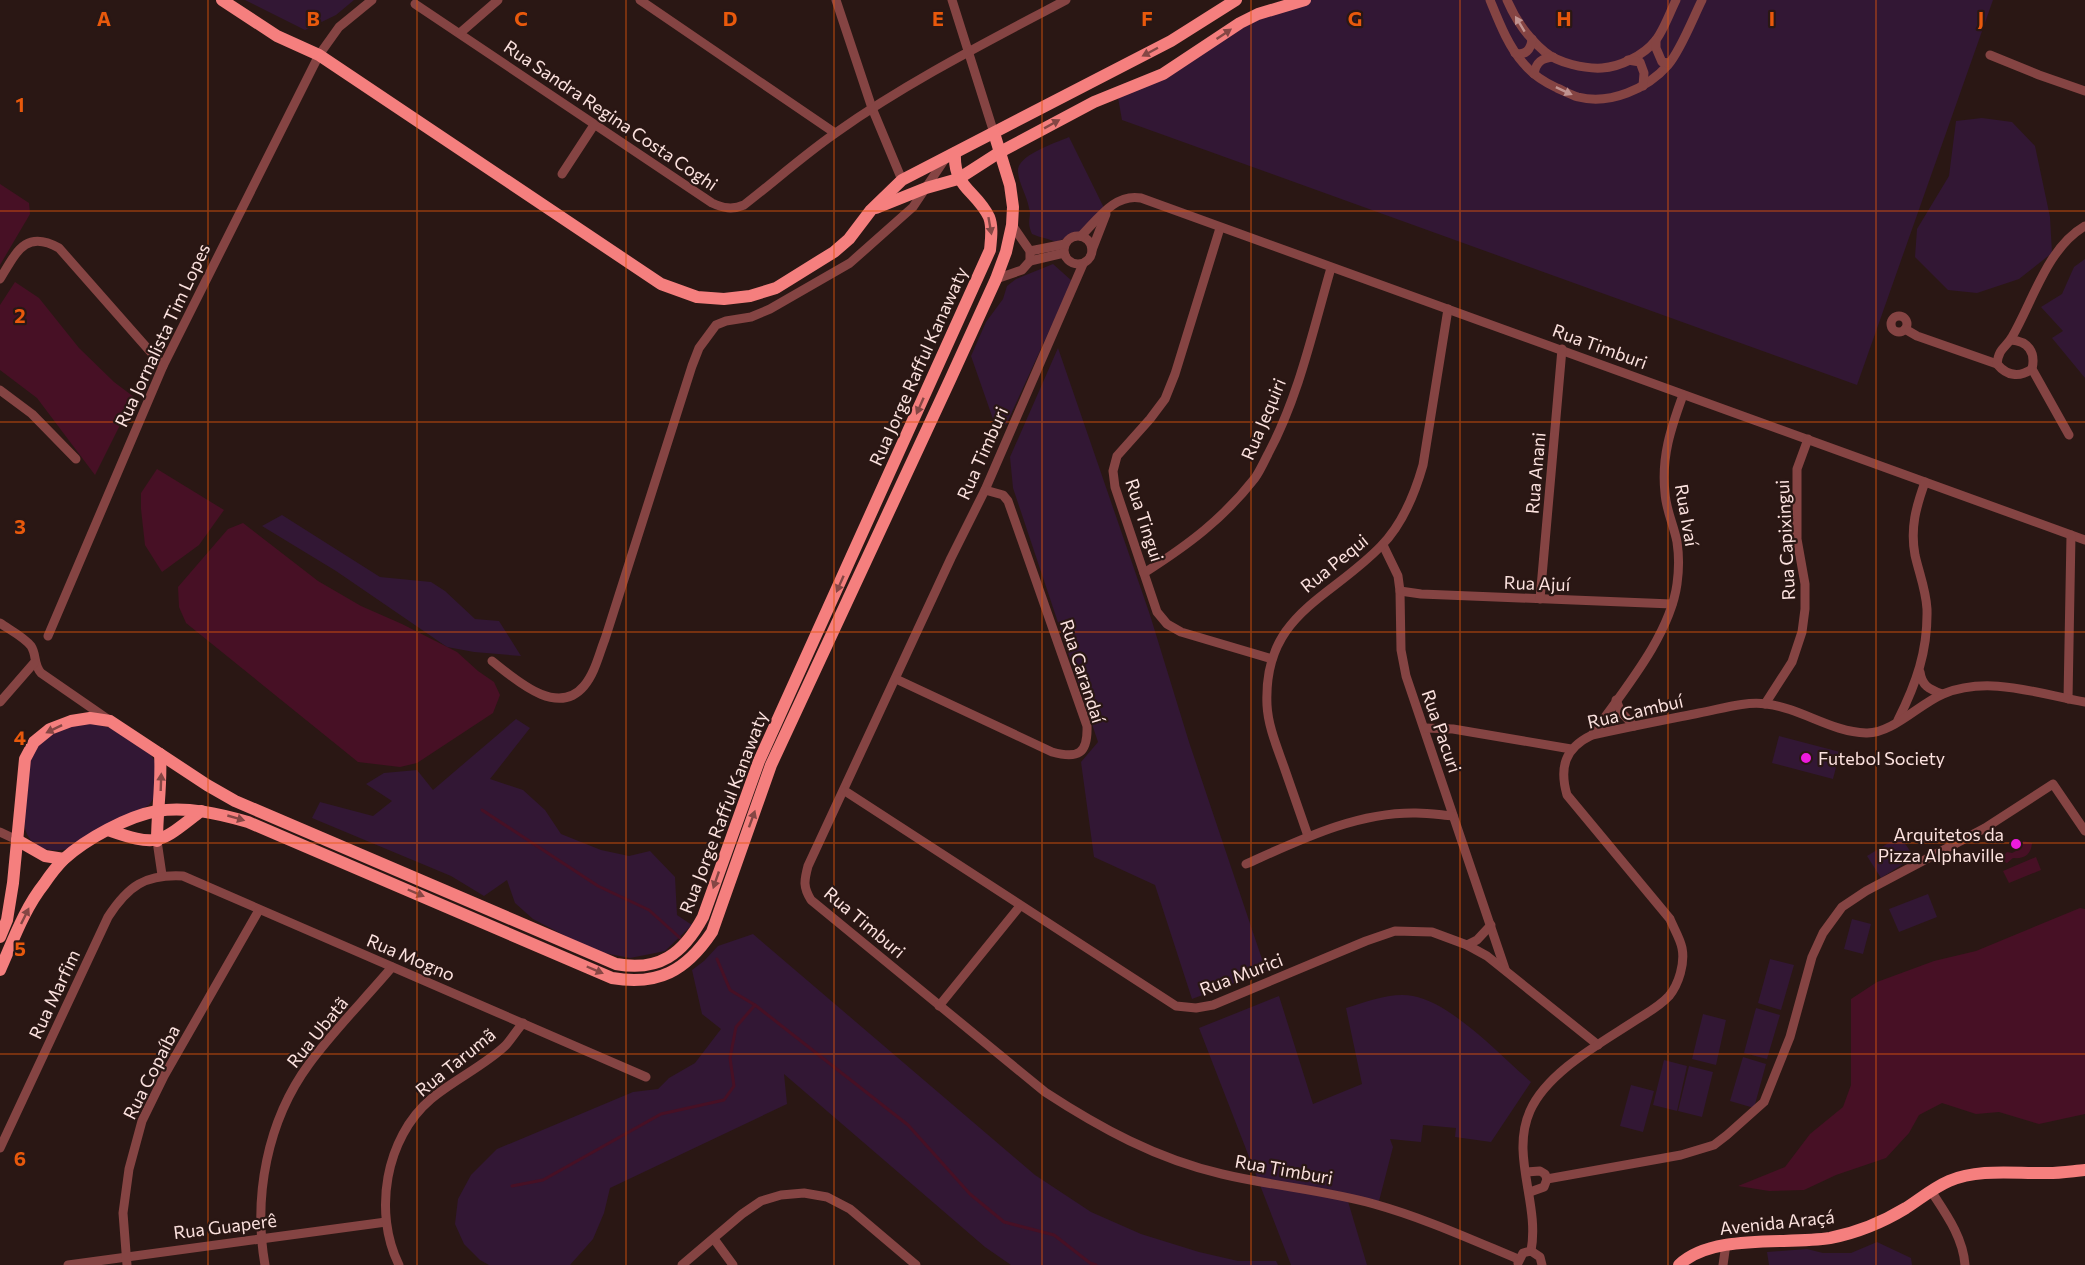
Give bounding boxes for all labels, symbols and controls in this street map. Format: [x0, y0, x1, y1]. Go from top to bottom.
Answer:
text: A [97, 6, 111, 30]
text: B [306, 6, 320, 30]
text: C [514, 6, 528, 30]
text: D [723, 6, 737, 30]
text: E [932, 6, 944, 30]
text: F [1141, 6, 1153, 30]
text: G [1348, 6, 1362, 30]
text: H [1557, 6, 1572, 30]
text: I [1769, 6, 1775, 30]
text: J [1978, 6, 1984, 30]
one-way arrow [1514, 16, 1525, 32]
one-way arrow [1216, 29, 1232, 40]
street label: Rua Sandra Regina Costa Coghi [500, 35, 722, 195]
one-way arrow [1142, 47, 1159, 57]
one-way arrow [1555, 86, 1572, 95]
text: 1 [15, 92, 25, 116]
one-way arrow [1044, 119, 1061, 129]
one-way arrow [985, 217, 994, 236]
street label: Rua Jornalista Tim Lopes [110, 240, 214, 430]
street label: Rua Jorge Rafful Kanawaty [864, 263, 972, 469]
text: 2 [14, 303, 26, 327]
street label: Rua Timburi [1550, 319, 1650, 373]
street label: Rua Jequiri [1236, 375, 1290, 463]
one-way arrow [915, 397, 925, 415]
street label: Rua Timburi [952, 403, 1012, 503]
street label: Rua Anani [1520, 431, 1550, 515]
street label: Rua Tingui [1121, 476, 1169, 564]
street label: Rua Capixingui [1771, 479, 1799, 601]
street label: Rua Ivaí [1671, 482, 1704, 549]
text: 3 [14, 514, 26, 538]
street label: Rua Pequi [1296, 529, 1372, 597]
street label: Rua Ajuí [1503, 571, 1572, 595]
one-way arrow [835, 575, 845, 593]
street label: Rua Carandaí [1056, 616, 1111, 727]
street label: Rua Pacuri [1418, 687, 1466, 775]
street label: Rua Cambuí [1585, 689, 1686, 733]
street label: Rua Jorge Rafful Kanawaty [674, 708, 772, 916]
one-way arrow [45, 723, 63, 733]
text: 4 [14, 725, 26, 749]
place label: Futebol Society [1818, 747, 1945, 769]
marker: Futebol Society [1799, 751, 1813, 765]
one-way arrow [156, 773, 165, 792]
one-way arrow [748, 810, 758, 828]
one-way arrow [227, 814, 245, 823]
place label: Arquitetos da Pizza Alphaville [1878, 823, 2004, 866]
marker: Arquitetos da Pizza Alphaville [2009, 837, 2023, 851]
one-way arrow [711, 871, 720, 889]
street label: Rua Timburi [820, 882, 910, 962]
one-way arrow [407, 888, 425, 898]
one-way arrow [20, 908, 29, 925]
street label: Rua Mogno [364, 929, 458, 985]
text: 5 [14, 936, 26, 960]
street label: Rua Marfim [24, 946, 84, 1042]
street label: Rua Murici [1196, 948, 1286, 1000]
one-way arrow [586, 965, 604, 975]
street label: Rua Ubatã [282, 992, 352, 1072]
street label: Rua Copaíba [118, 1021, 184, 1123]
street label: Rua Tarumã [411, 1023, 499, 1101]
text: 6 [14, 1146, 26, 1170]
street label: Rua Timburi [1233, 1150, 1335, 1188]
street label: Avenida Araçá [1718, 1205, 1836, 1239]
street label: Rua Guaperê [172, 1209, 278, 1243]

